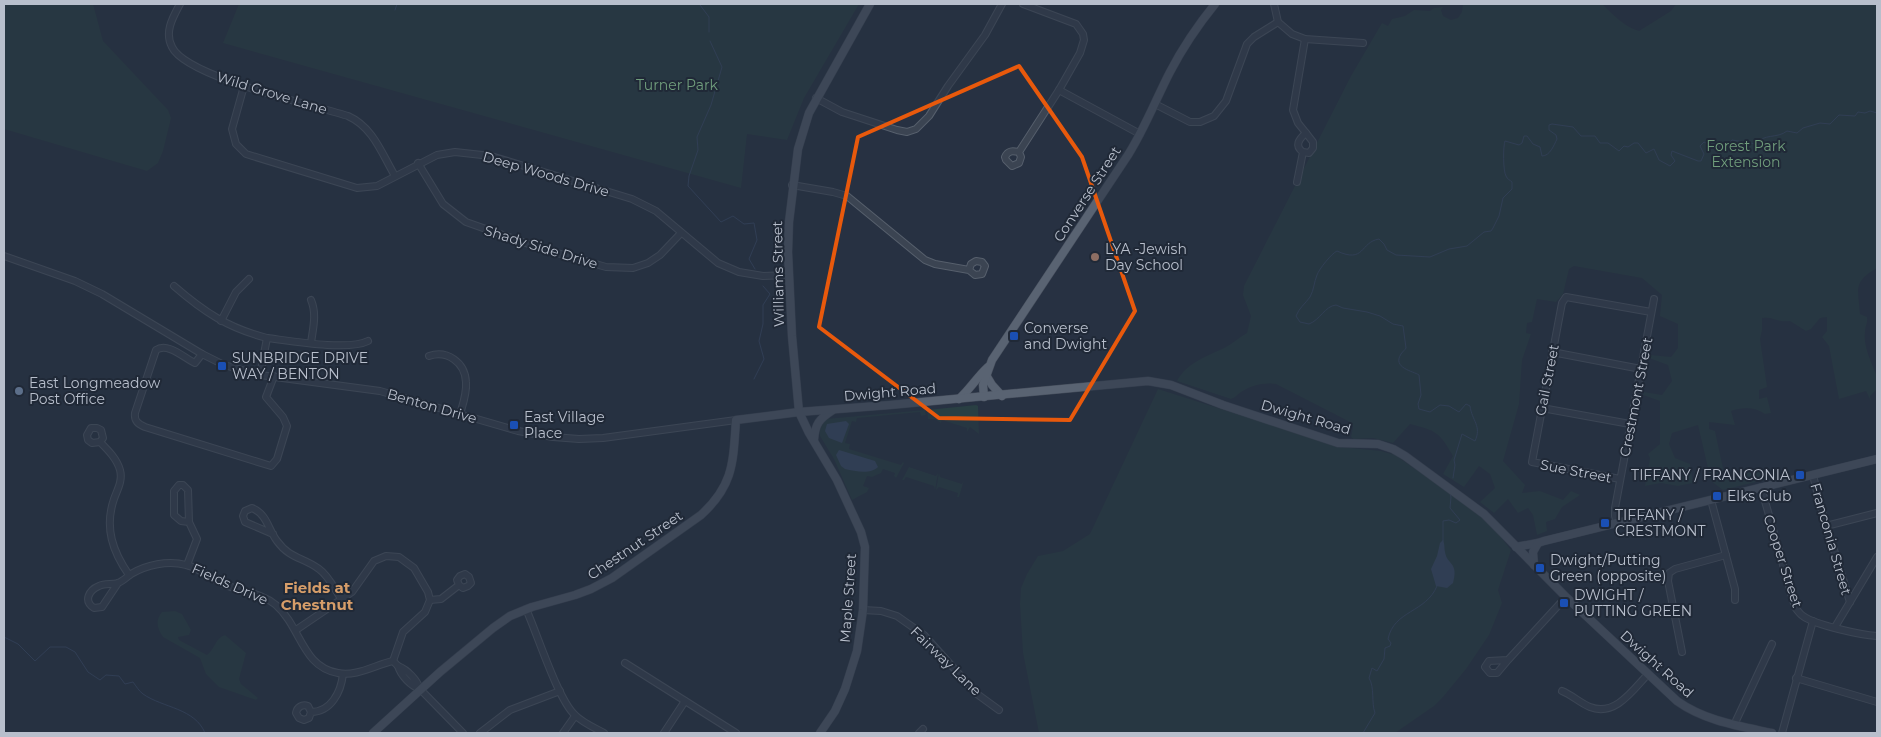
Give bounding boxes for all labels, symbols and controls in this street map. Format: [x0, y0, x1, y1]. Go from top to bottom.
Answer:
street label: Wild Grove Lane [214, 68, 330, 118]
park label: Turner Park [636, 76, 719, 94]
park label: Forest Park Extension [1706, 137, 1786, 171]
street label: Converse Street [1049, 143, 1125, 245]
street label: Deep Woods Drive [481, 147, 611, 201]
street label: Williams Street [768, 220, 788, 327]
street label: Shady Side Drive [482, 221, 600, 273]
place label: LYA -Jewish Day School [1105, 240, 1187, 274]
marker: LYA -Jewish Day School [1089, 251, 1101, 263]
place label: Converse and Dwight [1024, 319, 1108, 353]
marker: Converse and Dwight [1008, 330, 1020, 342]
street label: Crestmont Street [1616, 336, 1656, 458]
street label: Gail Street [1531, 342, 1563, 417]
place label: SUNBRIDGE DRIVE WAY / BENTON [232, 349, 368, 383]
marker: SUNBRIDGE DRIVE WAY / BENTON [216, 360, 228, 372]
place label: East Longmeadow Post Office [29, 374, 161, 408]
street label: Dwight Road [843, 379, 937, 405]
marker: East Longmeadow Post Office [13, 385, 25, 397]
street label: Benton Drive [385, 385, 479, 427]
street label: Dwight Road [1259, 396, 1353, 438]
place label: East Village Place [524, 408, 605, 442]
marker: East Village Place [508, 419, 520, 431]
street label: Sue Street [1539, 455, 1614, 487]
place label: TIFFANY / FRANCONIA [1631, 466, 1791, 484]
marker: TIFFANY / FRANCONIA [1794, 469, 1806, 481]
street label: Franconia Street [1806, 481, 1856, 597]
place label: Elks Club [1727, 487, 1791, 505]
marker: Elks Club [1711, 490, 1723, 502]
street label: Chestnut Street [584, 506, 686, 583]
place label: TIFFANY / CRESTMONT [1615, 506, 1705, 540]
street label: Cooper Street [1759, 512, 1807, 610]
marker: TIFFANY / CRESTMONT [1599, 517, 1611, 529]
place label: Dwight/Putting Green (opposite) [1550, 551, 1666, 585]
street label: Maple Street [836, 553, 860, 643]
street label: Fields Drive [189, 559, 271, 609]
marker: Dwight/Putting Green (opposite) [1534, 562, 1546, 574]
district label: Fields at Chestnut [281, 578, 354, 614]
place label: DWIGHT / PUTTING GREEN [1574, 586, 1692, 620]
marker: DWIGHT / PUTTING GREEN [1558, 597, 1570, 609]
street label: Fairway Lane [907, 623, 985, 699]
street label: Dwight Road [1617, 626, 1697, 702]

